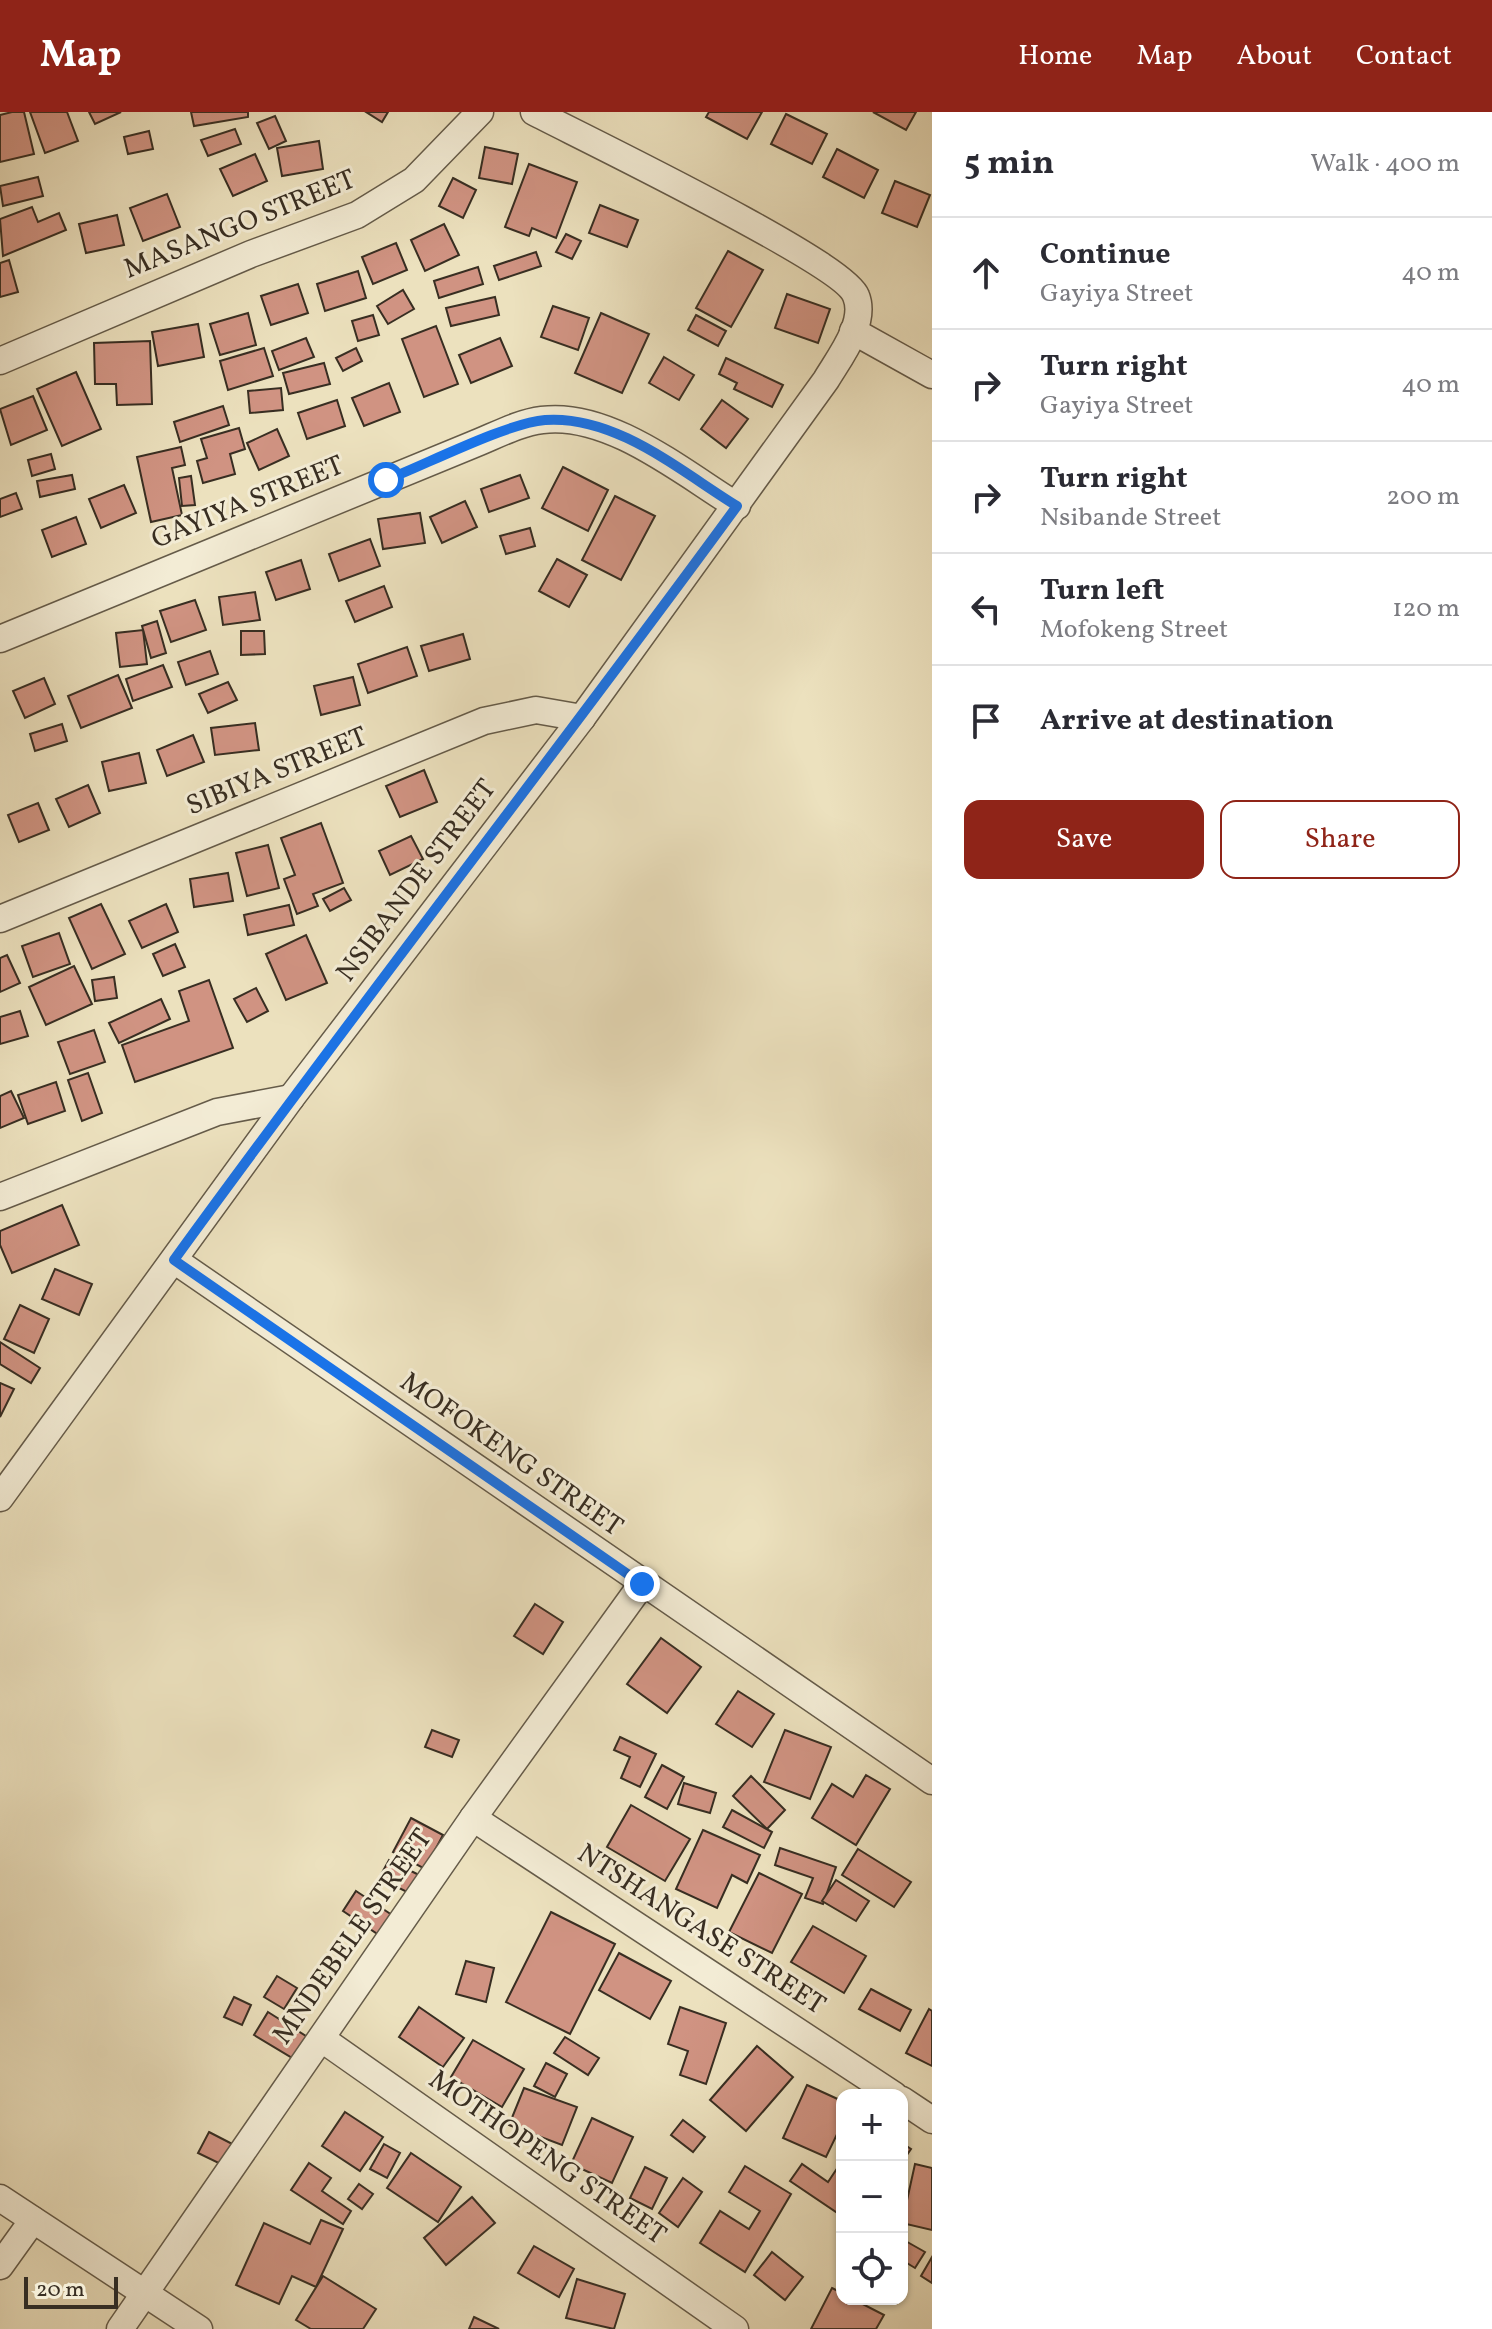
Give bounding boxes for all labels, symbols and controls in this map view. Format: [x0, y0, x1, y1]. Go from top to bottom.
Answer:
text: Map [40, 30, 121, 83]
text: Home [1018, 37, 1092, 76]
text: Map [1136, 37, 1192, 76]
text: About [1236, 37, 1312, 76]
text: Contact [1356, 37, 1452, 76]
text: 5 min [964, 141, 1054, 188]
text: Walk · 400 m [1310, 146, 1460, 182]
street label: MASANGO STREET [118, 161, 362, 289]
text: Continue [1040, 234, 1171, 276]
icon: ahead [964, 251, 1008, 295]
text: 40 m [1401, 255, 1460, 291]
text: Gayiya Street [1040, 276, 1193, 312]
text: Turn right [1040, 346, 1188, 388]
icon: right [964, 363, 1008, 407]
text: 40 m [1401, 367, 1460, 403]
text: Gayiya Street [1040, 388, 1193, 424]
street label: GAYIYA STREET [146, 447, 350, 559]
text: Turn right [1040, 458, 1188, 500]
route start [368, 462, 404, 498]
icon: right [964, 475, 1008, 519]
text: 200 m [1386, 479, 1460, 515]
text: Nsibande Street [1040, 500, 1221, 536]
text: Turn left [1040, 570, 1164, 612]
icon: left [964, 587, 1008, 631]
text: 120 m [1392, 591, 1460, 627]
text: Mofokeng Street [1040, 612, 1228, 648]
icon: arrive [964, 699, 1008, 743]
text: Arrive at destination [1040, 700, 1334, 742]
street label: SIBIYA STREET [181, 718, 373, 826]
street label: NSIBANDE STREET [328, 772, 506, 990]
button: Save [964, 800, 1204, 879]
button: Share [1220, 800, 1460, 879]
street label: MOFOKENG STREET [392, 1363, 630, 1547]
route end [624, 1566, 660, 1602]
street label: MNDEBELE STREET [264, 1821, 442, 2053]
street label: NTSHANGASE STREET [569, 1835, 833, 2025]
street label: MOTHOPENG STREET [420, 2061, 674, 2255]
map controls [836, 2089, 908, 2305]
button: + [836, 2089, 908, 2161]
button: − [836, 2161, 908, 2233]
button: locate [836, 2233, 908, 2305]
scale bar [24, 2273, 118, 2309]
text: 20 m [36, 2275, 85, 2306]

